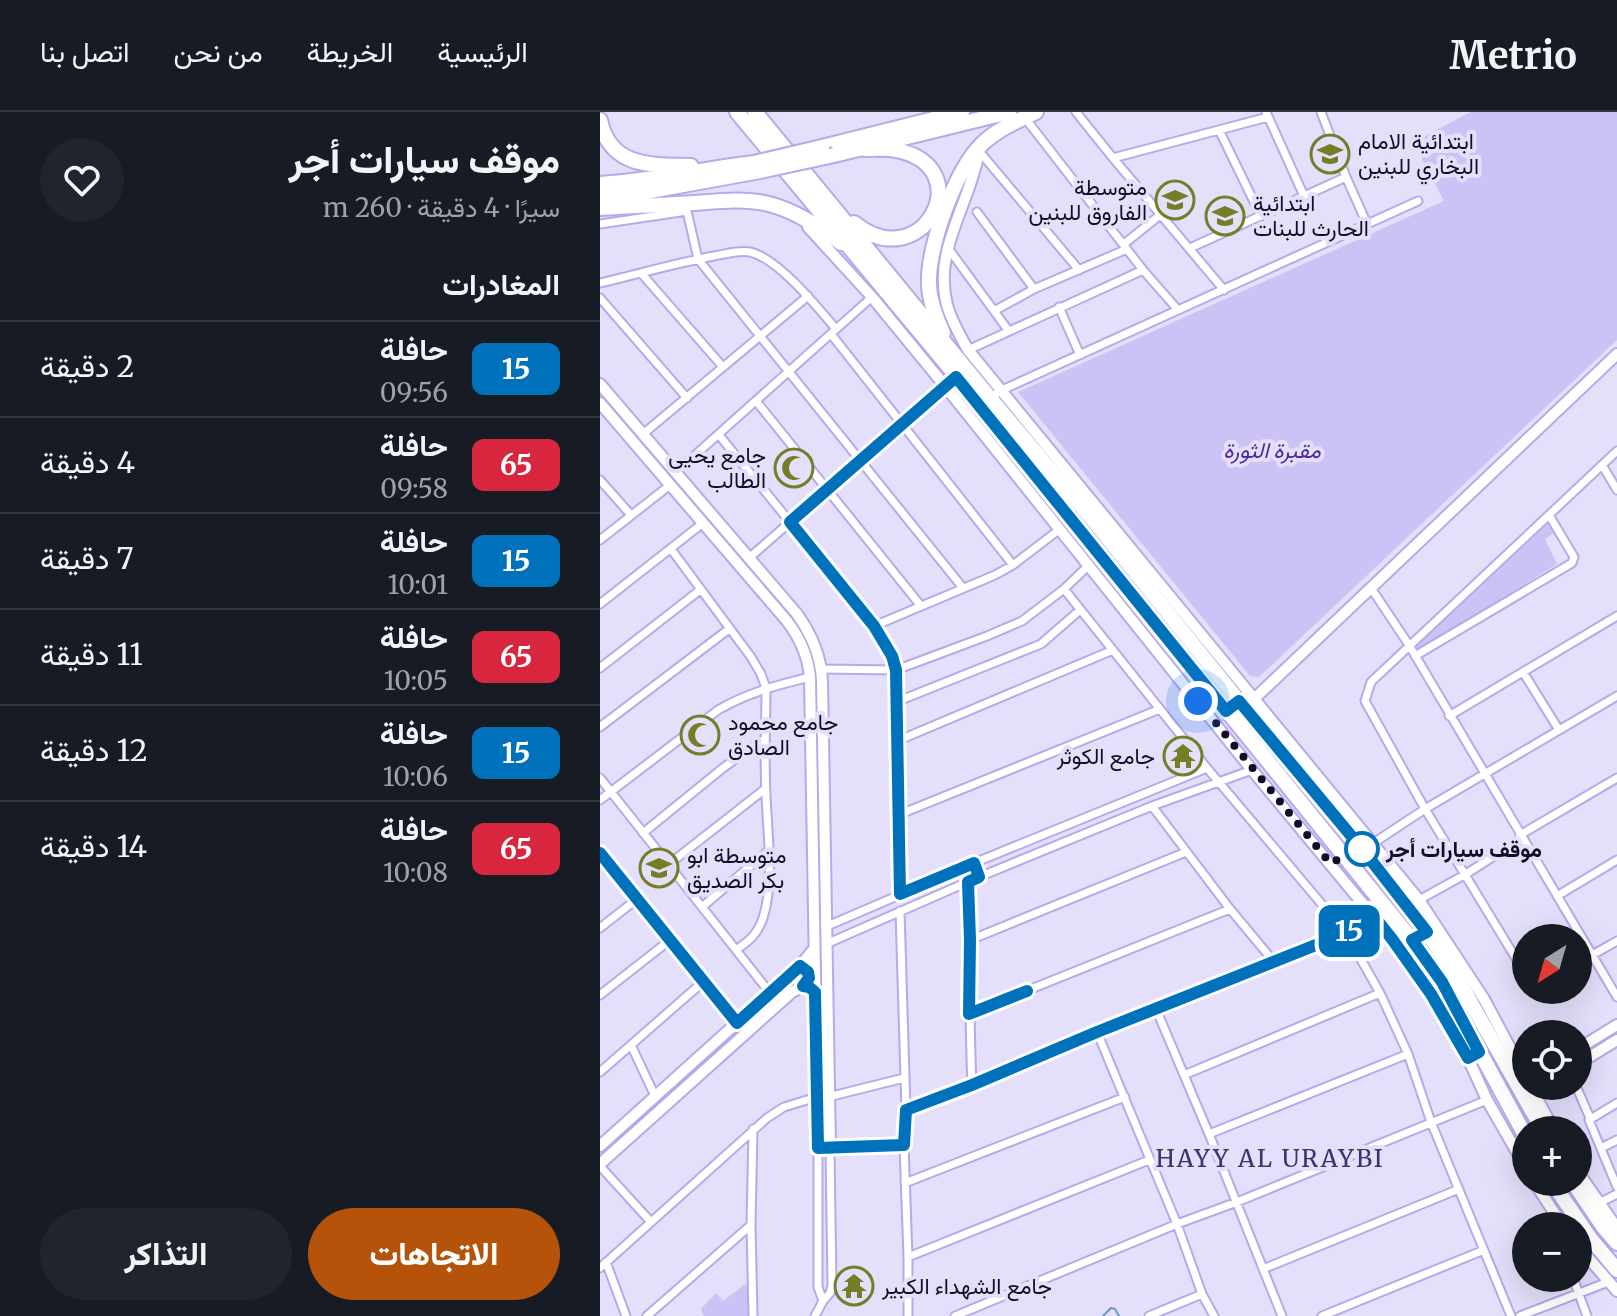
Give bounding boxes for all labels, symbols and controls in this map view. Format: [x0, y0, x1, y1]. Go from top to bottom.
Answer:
text: Metrio [1450, 32, 1577, 79]
text: اتصل بنا [40, 34, 130, 70]
text: من نحن [174, 34, 263, 70]
text: الخريطة [307, 34, 393, 70]
text: الرئيسية [437, 34, 528, 70]
place label: ابتدائية الامام البخاري للبنين [1358, 127, 1479, 185]
school or university icon: ابتدائية الامام البخاري للبنين [1309, 133, 1351, 175]
text: موقف سيارات أجر [289, 136, 560, 183]
button: heart [40, 138, 124, 222]
place label: متوسطة الفاروق للبنين [1028, 173, 1147, 226]
school or university icon: متوسطة الفاروق للبنين [1154, 179, 1196, 221]
place label: ابتدائية الحارث للبنات [1253, 189, 1369, 242]
text: سيرًا · 4 دقيقة · 260 m [323, 191, 560, 224]
school or university icon: ابتدائية الحارث للبنات [1204, 195, 1246, 237]
text: المغادرات [442, 265, 560, 303]
text: حافلة [380, 330, 448, 368]
text: 2 دقيقة [40, 347, 134, 385]
text: 15 [502, 351, 530, 387]
text: 09:56 [380, 376, 448, 409]
text: حافلة [380, 426, 448, 464]
park label: مقبرة الثورة [1223, 436, 1321, 464]
place label: جامع يحيى الطالب [668, 441, 766, 494]
text: 4 دقيقة [40, 443, 135, 481]
text: 65 [500, 447, 532, 483]
mosque icon: جامع يحيى الطالب [773, 447, 815, 489]
text: 09:58 [380, 472, 448, 505]
text: حافلة [380, 522, 448, 560]
text: 7 دقيقة [40, 539, 134, 577]
text: 15 [502, 543, 530, 579]
text: 10:01 [388, 568, 448, 601]
text: حافلة [380, 618, 448, 656]
text: 11 دقيقة [40, 635, 143, 673]
text: 65 [500, 639, 532, 675]
text: 10:05 [384, 664, 448, 697]
your location [1178, 681, 1218, 721]
place label: جامع محمود الصادق [728, 708, 838, 761]
text: حافلة [380, 714, 448, 752]
mosque icon: جامع محمود الصادق [679, 714, 721, 756]
text: 12 دقيقة [40, 731, 148, 769]
text: 15 [502, 735, 530, 771]
temple icon: جامع الكوثر [1162, 735, 1204, 777]
place label: جامع الكوثر [1056, 742, 1155, 771]
text: 10:06 [383, 760, 448, 793]
text: حافلة [380, 810, 448, 848]
text: 14 دقيقة [40, 827, 147, 865]
text: 65 [500, 831, 532, 867]
marker: موقف سيارات أجر [1345, 832, 1379, 866]
place label: موقف سيارات أجر [1385, 835, 1542, 863]
place label: متوسطة ابو بكر الصديق [687, 841, 787, 894]
school or university icon: متوسطة ابو بكر الصديق [638, 847, 680, 889]
text: 10:08 [383, 856, 448, 889]
line badge: 15 [1313, 905, 1385, 957]
text: 15 [1335, 913, 1363, 949]
north arrow [1512, 924, 1592, 1004]
map controls [1512, 924, 1592, 1292]
button: locate [1512, 1020, 1592, 1100]
button: + [1512, 1116, 1592, 1196]
district label: HAYY AL URAYBI [1155, 1143, 1385, 1174]
button: التذاكر [40, 1208, 292, 1300]
button: الاتجاهات [308, 1208, 560, 1300]
button: − [1512, 1212, 1592, 1292]
temple icon: جامع الشهداء الكبير [833, 1265, 875, 1307]
place label: جامع الشهداء الكبير [881, 1272, 1052, 1301]

